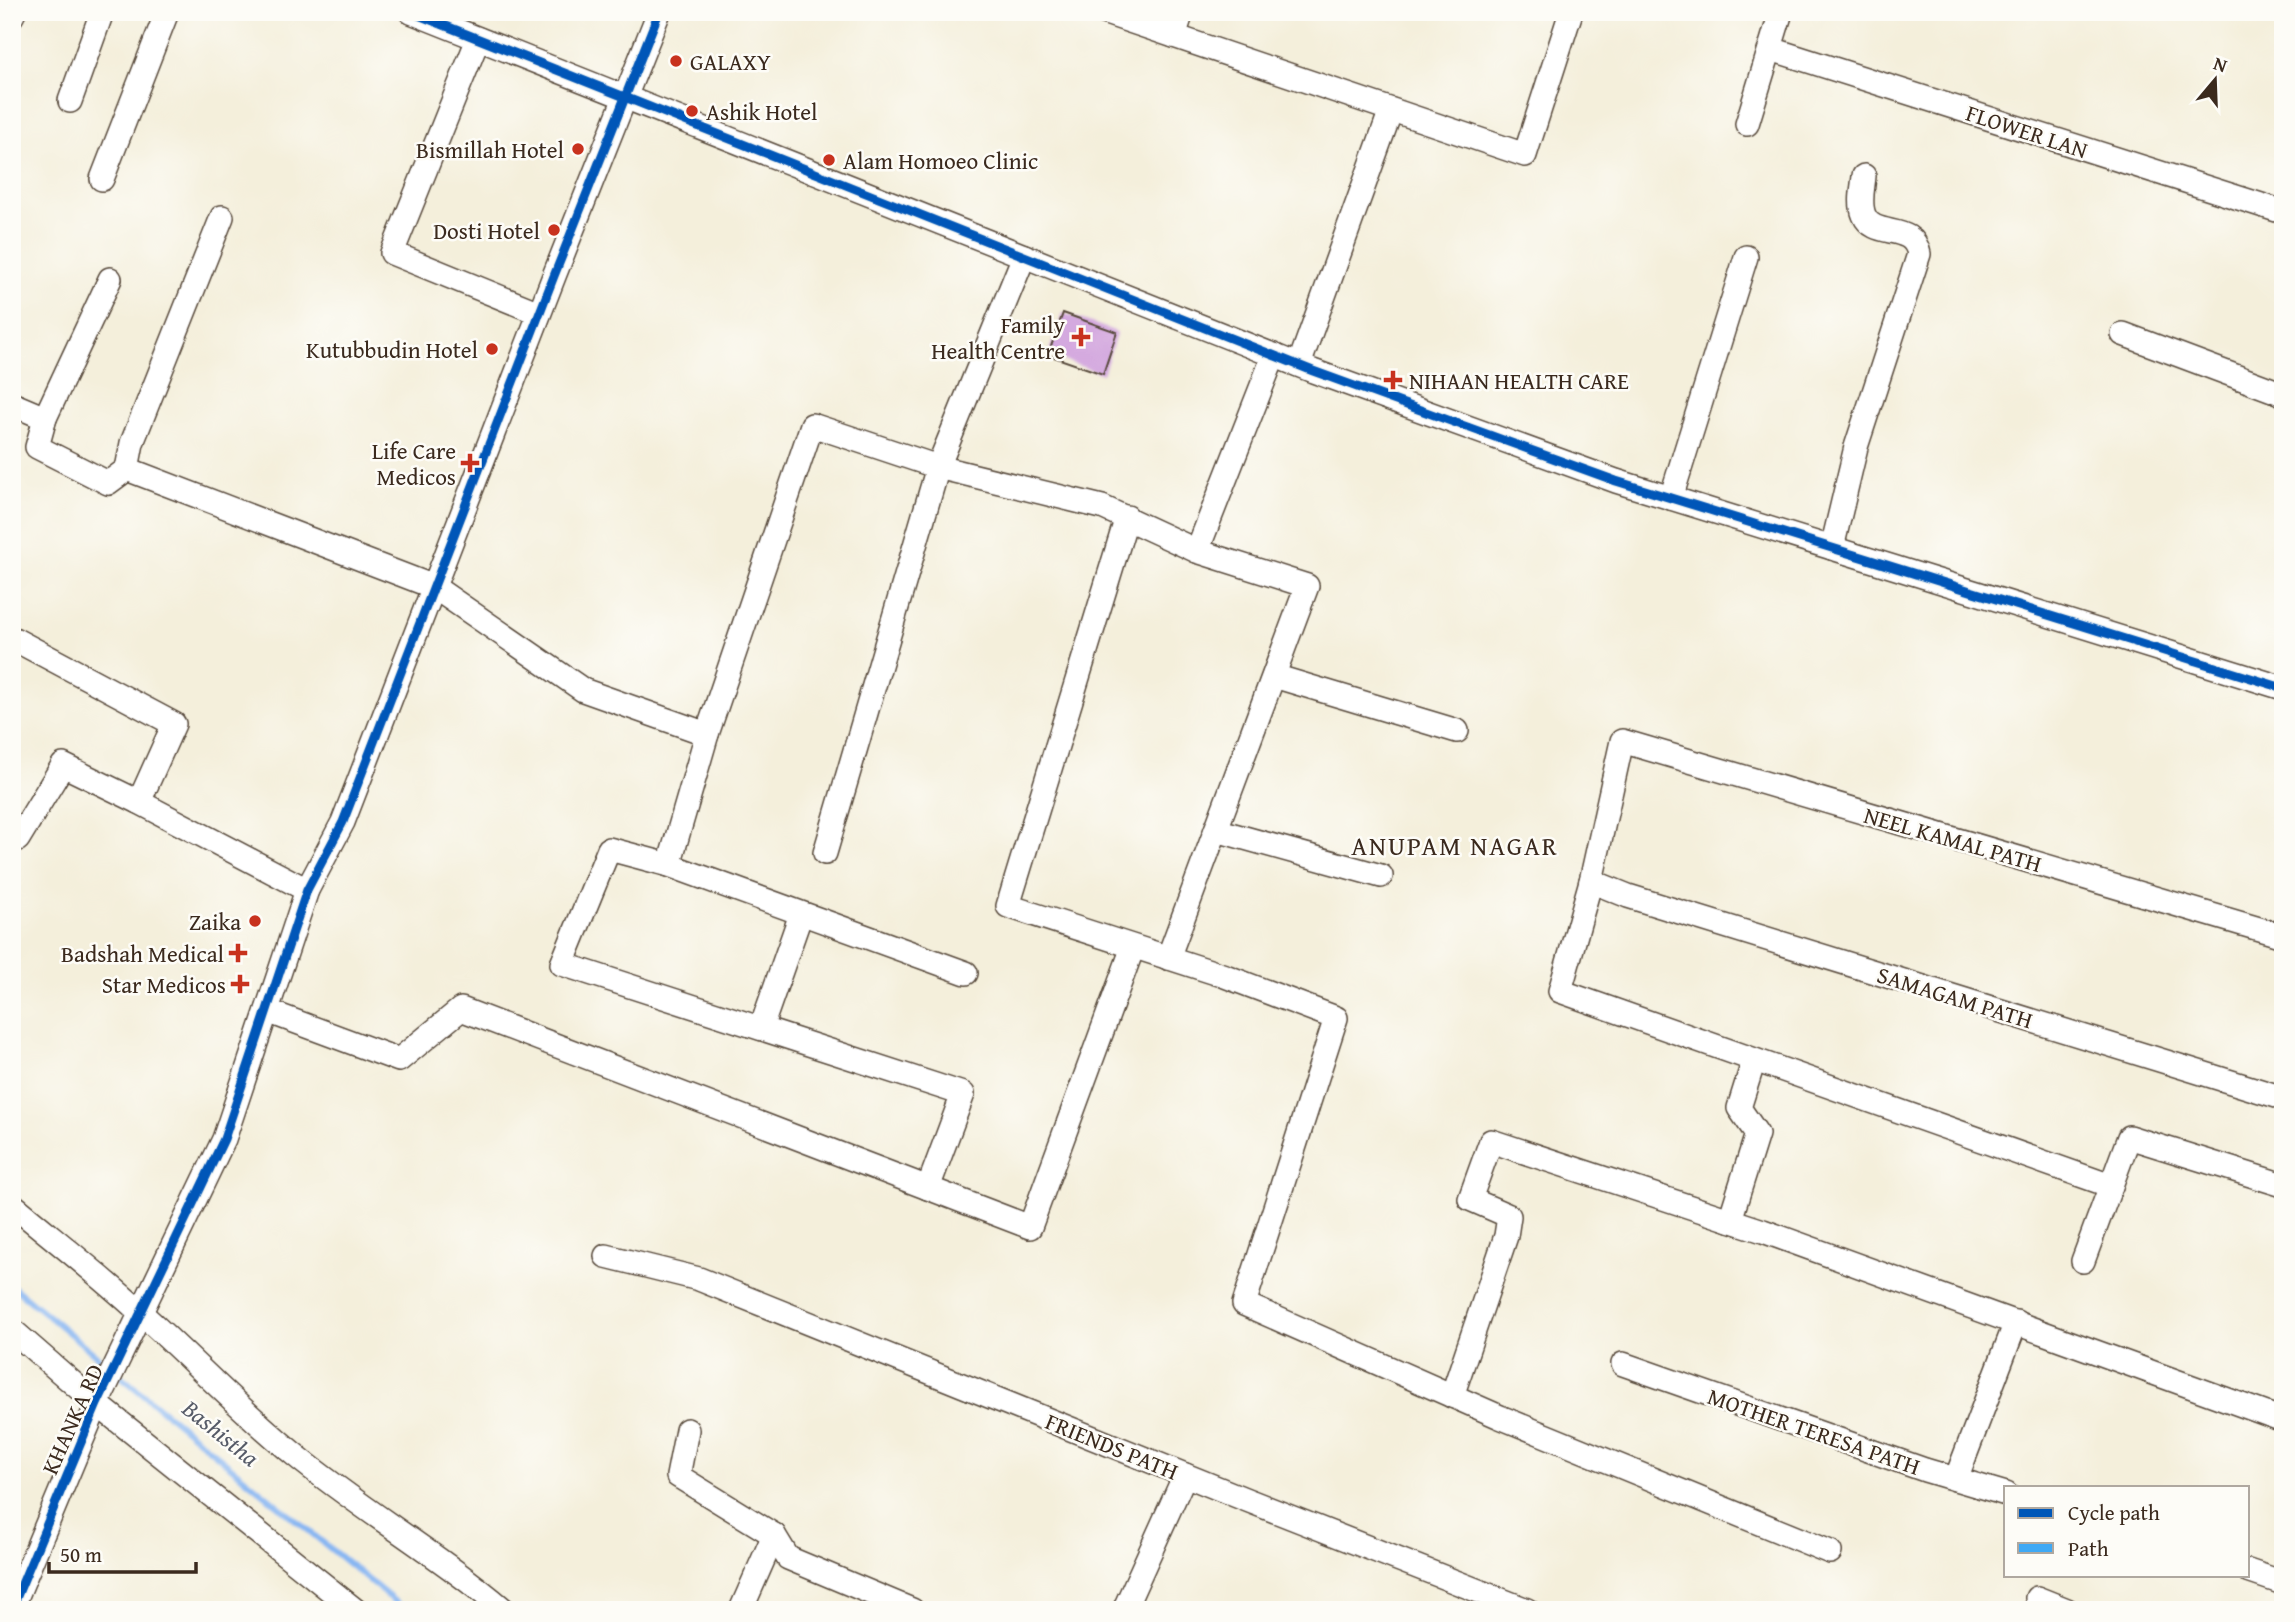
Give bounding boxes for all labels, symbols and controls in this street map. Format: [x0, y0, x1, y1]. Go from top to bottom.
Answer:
place label: GALAXY [690, 45, 771, 78]
north arrow [2180, 46, 2250, 116]
text: N [2210, 49, 2231, 79]
marker: GALAXY [668, 53, 684, 69]
place label: Ashik Hotel [706, 95, 818, 128]
street label: FLOWER LAN [1962, 96, 2092, 166]
marker: Ashik Hotel [684, 103, 700, 119]
place label: Bismillah Hotel [416, 133, 564, 166]
marker: Bismillah Hotel [570, 141, 586, 157]
place label: Alam Homoeo Clinic [843, 144, 1038, 177]
marker: Alam Homoeo Clinic [821, 152, 837, 168]
place label: Dosti Hotel [433, 214, 540, 247]
marker: Dosti Hotel [546, 222, 562, 238]
place label: Family Health Centre [931, 308, 1066, 367]
marker: Family Health Centre [1071, 327, 1091, 347]
place label: Kutubbudin Hotel [306, 333, 478, 366]
marker: Kutubbudin Hotel [484, 341, 500, 357]
place label: NIHAAN HEALTH CARE [1409, 364, 1629, 397]
marker: NIHAAN HEALTH CARE [1383, 370, 1403, 390]
place label: Life Care Medicos [372, 434, 456, 493]
marker: Life Care Medicos [462, 455, 478, 471]
street label: NEEL KAMAL PATH [1860, 798, 2046, 880]
district label: ANUPAM NAGAR [1351, 826, 1559, 865]
place label: Zaika [189, 905, 241, 938]
marker: Zaika [247, 913, 263, 929]
place label: Badshah Medical [61, 937, 224, 970]
marker: Badshah Medical [230, 945, 246, 961]
street label: SAMAGAM PATH [1873, 958, 2037, 1036]
place label: Star Medicos [102, 968, 226, 1001]
marker: Star Medicos [232, 976, 248, 992]
street label: KHANKA RD [33, 1359, 111, 1479]
street label: MOTHER TERESA PATH [1703, 1379, 1925, 1483]
water label: Bashistha [174, 1391, 267, 1475]
street label: FRIENDS PATH [1041, 1404, 1183, 1488]
legend [2004, 1486, 2250, 1576]
text: Cycle path [2068, 1497, 2160, 1528]
scale bar [49, 1531, 196, 1575]
text: Path [2068, 1533, 2109, 1564]
text: 50 m [60, 1539, 102, 1570]

